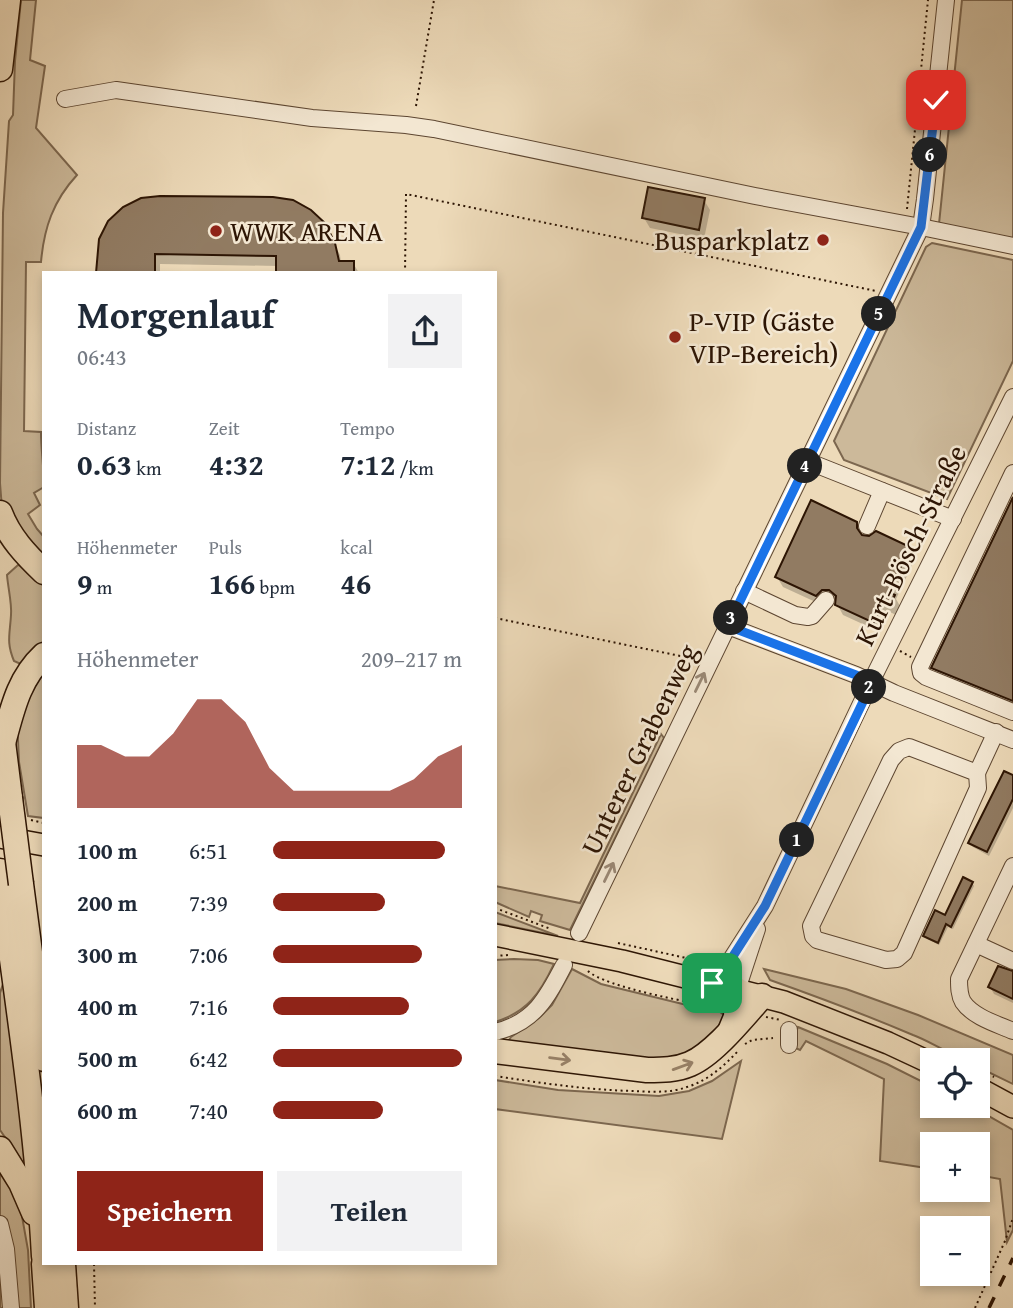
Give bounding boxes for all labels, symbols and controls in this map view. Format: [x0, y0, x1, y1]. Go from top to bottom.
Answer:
pin [906, 70, 966, 130]
icon: check [917, 81, 955, 119]
pin: 6 [912, 138, 948, 172]
text: 6 [925, 140, 934, 168]
place label: WWK ARENA [230, 210, 383, 251]
place label: Busparkplatz [654, 219, 809, 260]
marker: WWK ARENA [208, 223, 224, 239]
marker: Busparkplatz [815, 232, 831, 248]
text: Morgenlauf [77, 286, 275, 342]
button: share [388, 294, 462, 368]
pin: 5 [862, 296, 896, 332]
text: 5 [874, 299, 883, 327]
place label: P-VIP (Gäste VIP-Bereich) [689, 300, 838, 373]
marker: P-VIP (Gäste VIP-Bereich) [667, 329, 683, 345]
text: 06:43 [77, 340, 127, 373]
text: Distanz [77, 414, 136, 442]
text: Zeit [209, 414, 240, 442]
text: Tempo [340, 414, 395, 442]
street label: Kurt-Bösch-Straße [843, 437, 976, 652]
text: 0.63 [77, 442, 132, 486]
text: 4:32 [209, 442, 264, 486]
text: 7:12 [340, 442, 395, 486]
pin: 4 [788, 448, 822, 484]
text: 4 [800, 451, 809, 479]
text: km [132, 454, 161, 482]
text: /km [395, 454, 434, 482]
text: Höhenmeter [77, 533, 177, 561]
text: Puls [209, 533, 242, 561]
text: kcal [340, 533, 373, 561]
text: 9 [77, 561, 93, 605]
text: 166 [209, 561, 255, 605]
text: 46 [340, 561, 371, 605]
text: m [93, 573, 112, 601]
text: bpm [255, 573, 295, 601]
pin: 3 [714, 600, 748, 636]
text: 3 [726, 603, 735, 631]
street label: Unterer Grabenweg [570, 636, 707, 861]
text: Höhenmeter [77, 642, 199, 675]
text: 209–217 m [361, 642, 462, 675]
pin: 2 [852, 670, 886, 704]
one-way arrow [694, 672, 708, 693]
text: 2 [864, 672, 873, 700]
pin: 1 [780, 822, 814, 858]
text: 1 [792, 825, 801, 853]
text: 100 m [77, 834, 138, 867]
text: 6:51 [189, 834, 228, 867]
one-way arrow [602, 862, 616, 883]
text: 200 m [77, 886, 138, 919]
text: 7:39 [189, 886, 228, 919]
text: 300 m [77, 938, 138, 971]
text: 7:06 [189, 938, 228, 971]
pin [682, 953, 742, 1013]
icon: arrive [693, 964, 731, 1002]
text: 400 m [77, 990, 138, 1023]
text: 7:16 [189, 990, 228, 1023]
text: 500 m [77, 1042, 138, 1075]
text: 6:42 [189, 1042, 228, 1075]
map controls [920, 1048, 990, 1286]
button: locate [920, 1048, 990, 1118]
one-way arrow [548, 1053, 570, 1066]
one-way arrow [672, 1059, 694, 1071]
text: 600 m [77, 1094, 138, 1127]
text: 7:40 [189, 1094, 228, 1127]
button: + [920, 1132, 990, 1202]
button: Speichern [77, 1171, 263, 1251]
button: Teilen [277, 1171, 462, 1251]
button: − [920, 1216, 990, 1286]

